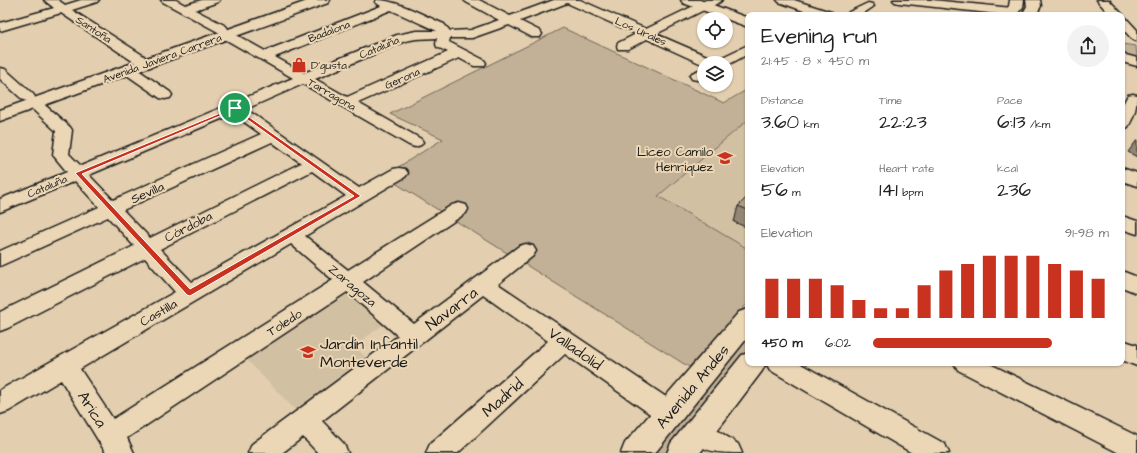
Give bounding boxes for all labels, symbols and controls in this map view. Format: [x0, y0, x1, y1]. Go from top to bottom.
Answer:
street label: Santoña [73, 12, 115, 47]
map controls [697, 12, 733, 92]
button: locate [697, 12, 733, 48]
street label: Los Urales [613, 13, 669, 50]
street label: Badalona [306, 16, 353, 46]
text: Evening run [761, 21, 877, 52]
button: share [1067, 25, 1109, 67]
street label: Avenida Javiera Carrera [101, 30, 224, 87]
street label: Cataluña [357, 32, 402, 63]
text: 21:45 · 8 × 450 m [761, 52, 869, 70]
shop icon: D'gusta [290, 56, 308, 74]
button: layers [697, 56, 733, 92]
place label: D'gusta [311, 58, 347, 74]
street label: Gerona [382, 64, 422, 93]
street label: Tarragona [304, 75, 359, 115]
pin [218, 91, 252, 125]
text: Distance [761, 93, 804, 108]
text: Time [879, 93, 902, 108]
text: Pace [997, 93, 1023, 108]
icon: arrive [224, 97, 246, 119]
text: 3.60 [761, 108, 799, 136]
text: 22:23 [879, 108, 927, 136]
text: 6:13 [997, 108, 1026, 136]
text: km [799, 117, 819, 132]
text: /km [1026, 117, 1050, 132]
place label: Liceo Camilo Henríquez [637, 143, 714, 176]
school or university icon: Liceo Camilo Henríquez [716, 149, 734, 167]
text: Elevation [761, 161, 804, 176]
text: Heart rate [879, 161, 934, 176]
text: kcal [997, 161, 1018, 176]
street label: Cataluña [25, 171, 70, 202]
text: 56 [761, 176, 788, 204]
text: 141 [879, 176, 898, 204]
text: 236 [997, 176, 1031, 204]
street label: Sevilla [128, 177, 167, 208]
text: m [788, 185, 801, 200]
text: bpm [898, 185, 923, 200]
street label: Córdoba [161, 207, 216, 247]
text: Elevation [761, 224, 812, 242]
text: 91–98 m [1065, 224, 1109, 242]
street label: Zaragoza [324, 260, 381, 312]
street label: Navarra [421, 282, 482, 336]
street label: Castilla [137, 295, 181, 331]
street label: Toledo [264, 304, 306, 341]
street label: Valladolid [544, 322, 607, 376]
place label: Jardín Infantil Monteverde [320, 333, 418, 373]
text: 450 m [761, 334, 803, 352]
text: 6:02 [825, 334, 851, 352]
street label: Avenida Andes [651, 340, 734, 433]
school or university icon: Jardín Infantil Monteverde [299, 343, 317, 361]
street label: Madrid [477, 373, 528, 422]
street label: Arica [72, 387, 112, 432]

